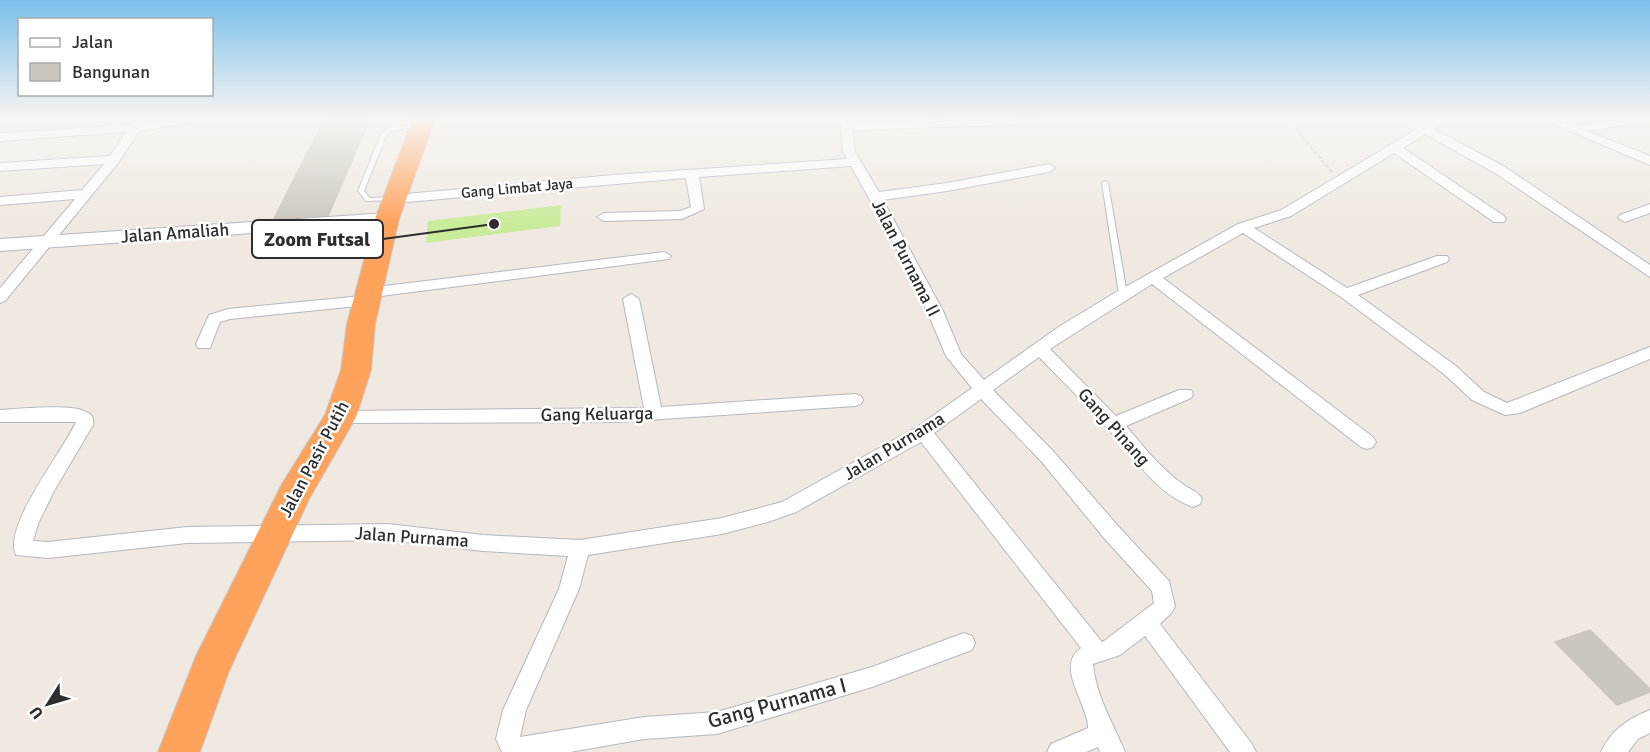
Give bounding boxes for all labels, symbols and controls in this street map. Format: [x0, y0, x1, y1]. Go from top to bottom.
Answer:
legend [18, 18, 213, 96]
text: Jalan [72, 31, 113, 53]
text: Bangunan [72, 61, 150, 83]
street label: Gang Limbat Jaya [460, 174, 574, 202]
street label: Jalan Purnama II [867, 196, 945, 320]
street label: Jalan Amaliah [120, 218, 230, 248]
callout: Zoom Futsal [252, 220, 383, 258]
text: Zoom Futsal [264, 227, 370, 252]
street label: Gang Pinang [1073, 383, 1155, 471]
street label: Jalan Pasir Putih [274, 397, 354, 521]
street label: Gang Keluarga [541, 402, 653, 426]
street label: Jalan Purnama [840, 407, 948, 485]
street label: Jalan Purnama [354, 522, 470, 552]
street label: Gang Purnama I [705, 672, 849, 734]
north arrow [18, 674, 78, 734]
text: U [26, 702, 48, 723]

